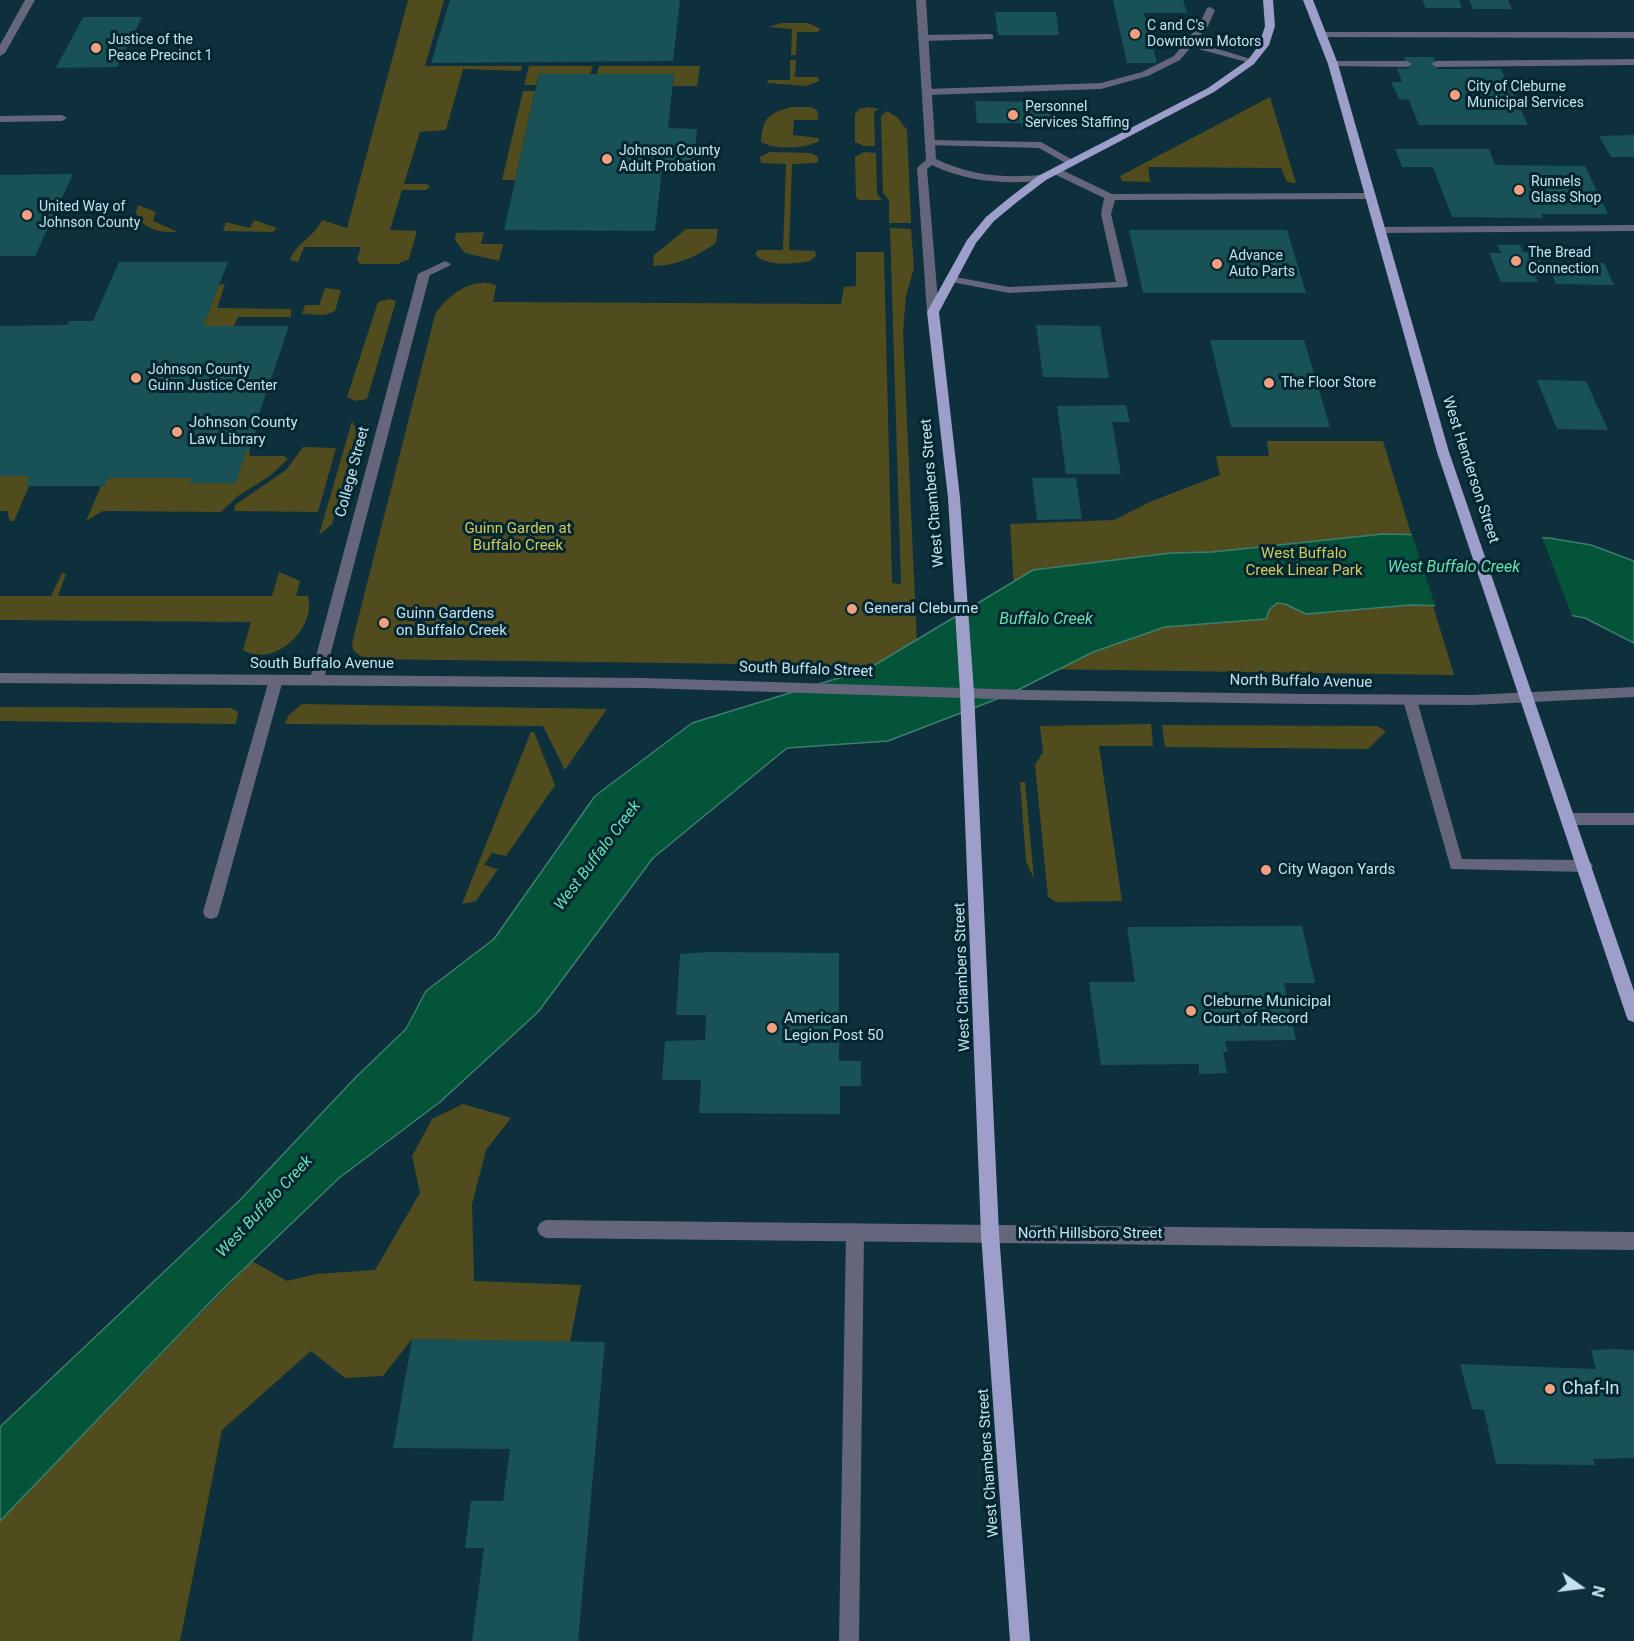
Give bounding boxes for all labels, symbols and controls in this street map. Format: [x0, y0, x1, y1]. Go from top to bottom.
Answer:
place label: C and C's Downtown Motors [1147, 18, 1261, 50]
marker: C and C's Downtown Motors [1128, 27, 1142, 41]
place label: Justice of the Peace Precinct 1 [108, 32, 213, 64]
marker: Justice of the Peace Precinct 1 [89, 41, 103, 55]
place label: City of Cleburne Municipal Services [1467, 79, 1584, 112]
marker: City of Cleburne Municipal Services [1448, 88, 1462, 102]
place label: Personnel Services Staffing [1025, 99, 1129, 132]
marker: Personnel Services Staffing [1006, 108, 1020, 122]
place label: Johnson County Adult Probation [619, 143, 720, 176]
marker: Johnson County Adult Probation [600, 152, 614, 166]
place label: Runnels Glass Shop [1531, 174, 1601, 206]
marker: Runnels Glass Shop [1512, 183, 1526, 197]
place label: United Way of Johnson County [39, 199, 140, 232]
marker: United Way of Johnson County [20, 208, 34, 222]
place label: The Bread Connection [1528, 245, 1599, 278]
place label: Advance Auto Parts [1229, 248, 1295, 280]
marker: The Bread Connection [1509, 254, 1523, 268]
marker: Advance Auto Parts [1210, 257, 1224, 271]
place label: Johnson County Guinn Justice Center [148, 362, 277, 394]
marker: Johnson County Guinn Justice Center [129, 371, 143, 385]
place label: The Floor Store [1281, 375, 1376, 391]
marker: The Floor Store [1262, 376, 1276, 390]
street label: West Henderson Street [1438, 394, 1502, 546]
place label: Johnson County Law Library [189, 414, 298, 449]
street label: West Chambers Street [918, 418, 948, 568]
marker: Johnson County Law Library [170, 425, 184, 439]
street label: College Street [332, 425, 374, 519]
park label: Guinn Garden at Buffalo Creek [464, 520, 572, 555]
park label: West Buffalo Creek Linear Park [1245, 545, 1363, 580]
water label: West Buffalo Creek [1388, 558, 1520, 578]
place label: General Cleburne [864, 600, 978, 618]
marker: General Cleburne [845, 602, 859, 616]
place label: Guinn Gardens on Buffalo Creek [396, 605, 507, 640]
water label: Buffalo Creek [999, 610, 1093, 630]
marker: Guinn Gardens on Buffalo Creek [377, 616, 391, 630]
street label: South Buffalo Avenue [250, 655, 394, 673]
street label: South Buffalo Street [739, 659, 873, 681]
street label: North Buffalo Avenue [1229, 672, 1373, 692]
water label: West Buffalo Creek [551, 797, 645, 915]
place label: City Wagon Yards [1278, 861, 1395, 879]
marker: City Wagon Yards [1259, 863, 1273, 877]
street label: West Chambers Street [951, 902, 975, 1052]
place label: Cleburne Municipal Court of Record [1203, 993, 1331, 1028]
marker: Cleburne Municipal Court of Record [1184, 1004, 1198, 1018]
place label: American Legion Post 50 [784, 1010, 884, 1045]
marker: American Legion Post 50 [765, 1021, 779, 1035]
water label: West Buffalo Creek [213, 1152, 317, 1262]
street label: North Hillsboro Street [1018, 1225, 1162, 1243]
place label: Chaf-In [1562, 1378, 1619, 1400]
marker: Chaf-In [1543, 1382, 1557, 1396]
street label: West Chambers Street [975, 1388, 1003, 1538]
north arrow [1550, 1557, 1610, 1617]
text: N [1587, 1584, 1609, 1599]

